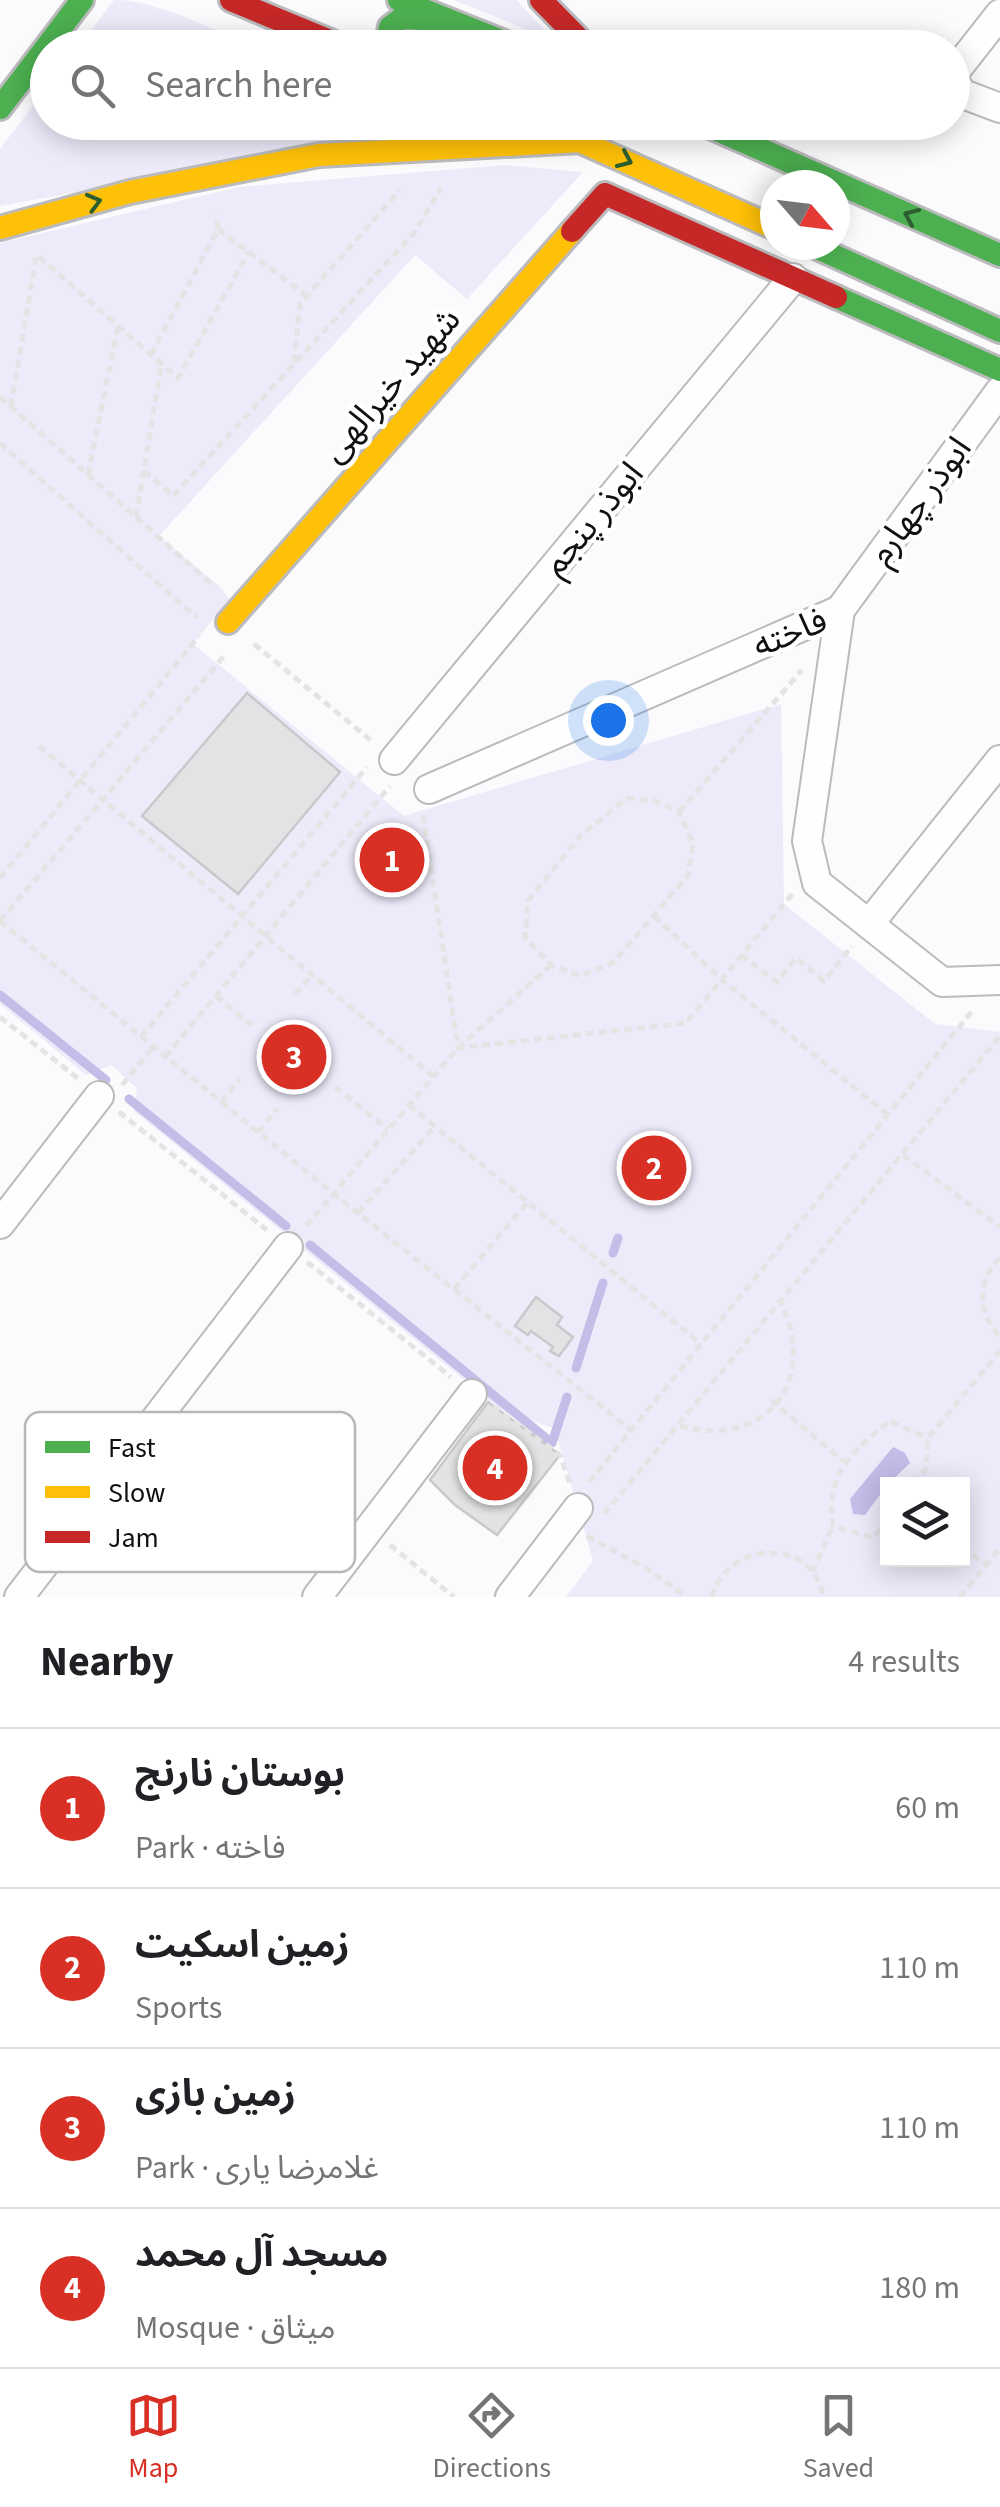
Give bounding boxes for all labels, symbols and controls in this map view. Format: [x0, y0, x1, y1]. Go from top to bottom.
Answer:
search box [30, 30, 970, 140]
icon: search [65, 58, 120, 113]
text: Search here [145, 58, 332, 112]
one-way arrow [615, 148, 633, 168]
north arrow [760, 170, 850, 260]
one-way arrow [85, 193, 102, 214]
one-way arrow [903, 208, 921, 228]
street label: شهید خیرالهی [309, 296, 473, 474]
street label: ابوذر چهارم [856, 427, 984, 575]
street label: ابوذر پنجم [530, 451, 656, 588]
street label: فاخته [745, 595, 835, 671]
your location [583, 695, 634, 746]
pin: 1 [360, 822, 424, 898]
pin: 3 [262, 1020, 326, 1094]
pin: 2 [622, 1130, 686, 1206]
legend [25, 1412, 355, 1572]
text: Fast [108, 1428, 156, 1468]
pin: 4 [462, 1430, 528, 1506]
text: Slow [108, 1473, 165, 1513]
map controls [880, 1477, 970, 1567]
button: layers [880, 1477, 970, 1567]
text: Jam [108, 1518, 159, 1558]
text: Nearby [40, 1632, 174, 1692]
text: 4 results [848, 1639, 960, 1685]
text: بوستان نارنج [135, 1747, 345, 1801]
text: 1 [64, 1785, 81, 1831]
text: 60 m [895, 1785, 960, 1831]
text: Park · فاخته [135, 1825, 286, 1871]
text: زمین اسکیت [135, 1918, 350, 1972]
text: 2 [64, 1945, 81, 1991]
text: 110 m [879, 1945, 960, 1991]
text: Sports [135, 1985, 222, 2031]
text: زمین بازی [135, 2067, 296, 2121]
text: 3 [64, 2105, 81, 2151]
text: 110 m [879, 2105, 960, 2151]
text: Park · غلامرضا یاری [135, 2145, 379, 2191]
text: مسجد آل محمد [135, 2227, 388, 2281]
text: 4 [64, 2265, 81, 2311]
text: 180 m [879, 2265, 960, 2311]
text: Mosque · میثاق [135, 2305, 336, 2351]
tab: Map [126, 2388, 181, 2488]
tab: Directions [433, 2388, 551, 2488]
tab: Saved [803, 2388, 874, 2488]

